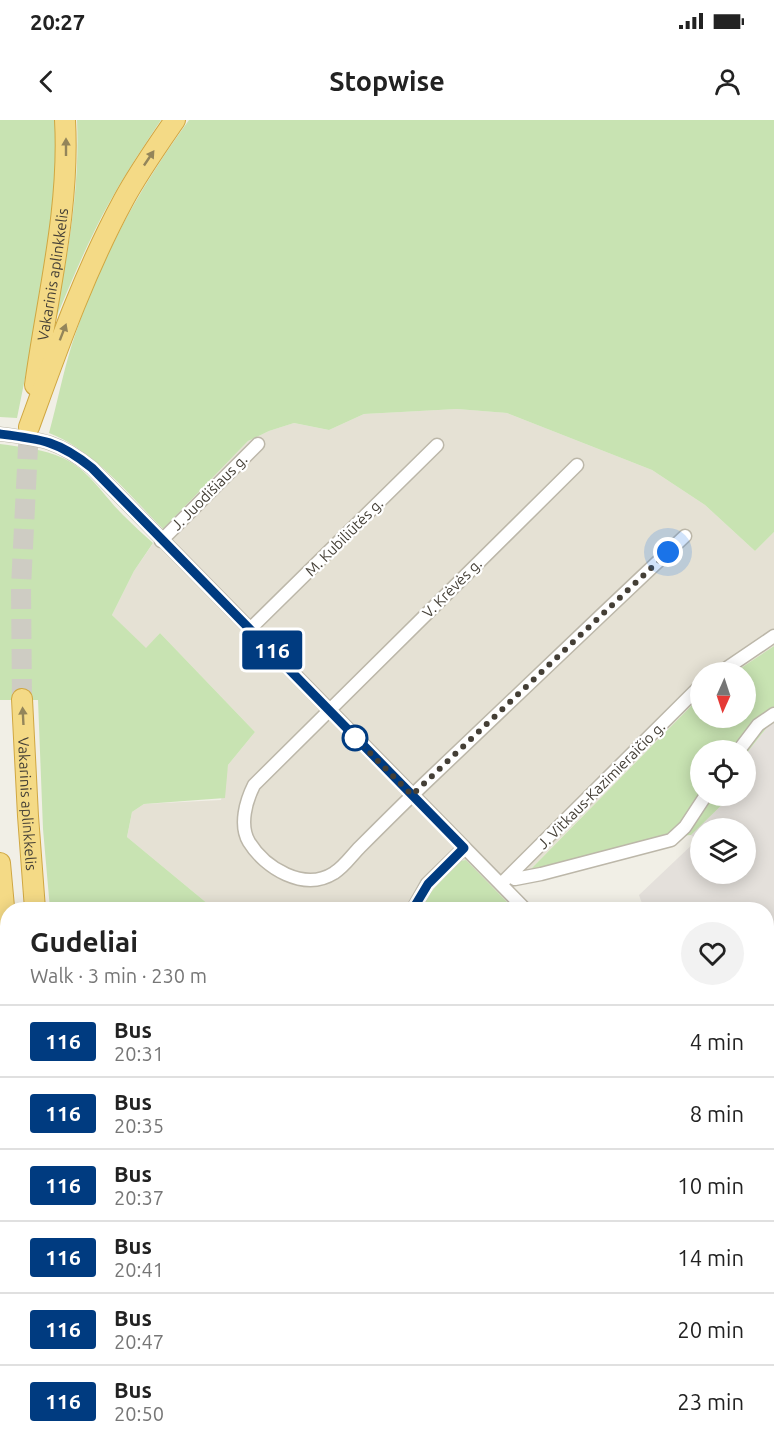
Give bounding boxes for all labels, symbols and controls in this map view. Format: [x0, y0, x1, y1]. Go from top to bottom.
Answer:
text: 20:27 [30, 9, 85, 34]
icon: back [30, 65, 63, 98]
icon: person [711, 65, 744, 98]
text: Stopwise [329, 66, 445, 96]
one-way arrow [61, 137, 71, 156]
one-way arrow [143, 150, 155, 166]
street label: Vakarinis aplinkkelis [33, 207, 71, 342]
one-way arrow [59, 323, 69, 341]
street label: J. Juodišiaus g. [168, 451, 250, 533]
street label: M. Kubiliūtės g. [302, 495, 386, 579]
your location [653, 537, 683, 567]
street label: V. Krėvės g. [419, 555, 485, 621]
line badge: 116 [238, 630, 306, 670]
text: 116 [254, 638, 290, 662]
north arrow [690, 662, 756, 728]
map controls [690, 662, 756, 884]
one-way arrow [18, 706, 27, 725]
street label: J. Vitkaus-Kazimieraičio g. [534, 718, 668, 852]
unlabelled marker [342, 725, 368, 751]
street label: Vakarinis aplinkkelis [15, 737, 41, 871]
button: locate [690, 740, 756, 806]
button: layers [690, 818, 756, 884]
button: heart [681, 922, 744, 985]
text: Gudeliai [30, 926, 138, 957]
text: Walk · 3 min · 230 m [30, 964, 207, 987]
text: Bus [114, 1017, 152, 1042]
text: 116 [45, 1029, 81, 1053]
text: 4 min [690, 1029, 744, 1054]
text: 20:31 [114, 1042, 164, 1065]
text: Bus [114, 1089, 152, 1114]
text: 116 [45, 1101, 81, 1125]
text: 8 min [690, 1101, 744, 1126]
text: 20:35 [114, 1114, 164, 1137]
text: Bus [114, 1161, 152, 1186]
text: 116 [45, 1173, 81, 1197]
text: 10 min [677, 1173, 744, 1198]
text: 20:37 [114, 1186, 164, 1209]
text: Bus [114, 1233, 152, 1258]
text: 116 [45, 1245, 81, 1269]
text: 14 min [677, 1245, 744, 1270]
text: 20:41 [114, 1258, 164, 1281]
text: Bus [114, 1305, 152, 1330]
text: 116 [45, 1317, 81, 1341]
text: 20 min [677, 1317, 744, 1342]
text: 20:47 [114, 1330, 164, 1353]
text: Bus [114, 1377, 152, 1402]
text: 116 [45, 1389, 81, 1413]
text: 23 min [677, 1389, 744, 1414]
text: 20:50 [114, 1402, 164, 1425]

